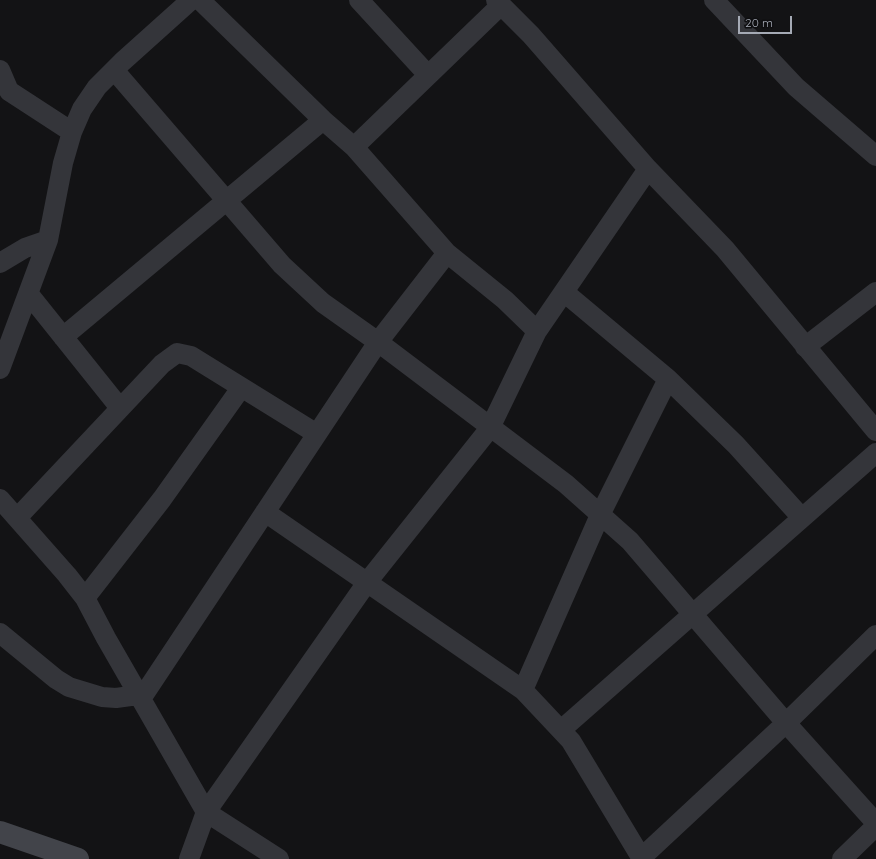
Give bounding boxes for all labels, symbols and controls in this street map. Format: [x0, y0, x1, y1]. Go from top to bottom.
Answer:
scale bar [740, 8, 794, 34]
text: 20 m [745, 15, 773, 30]

